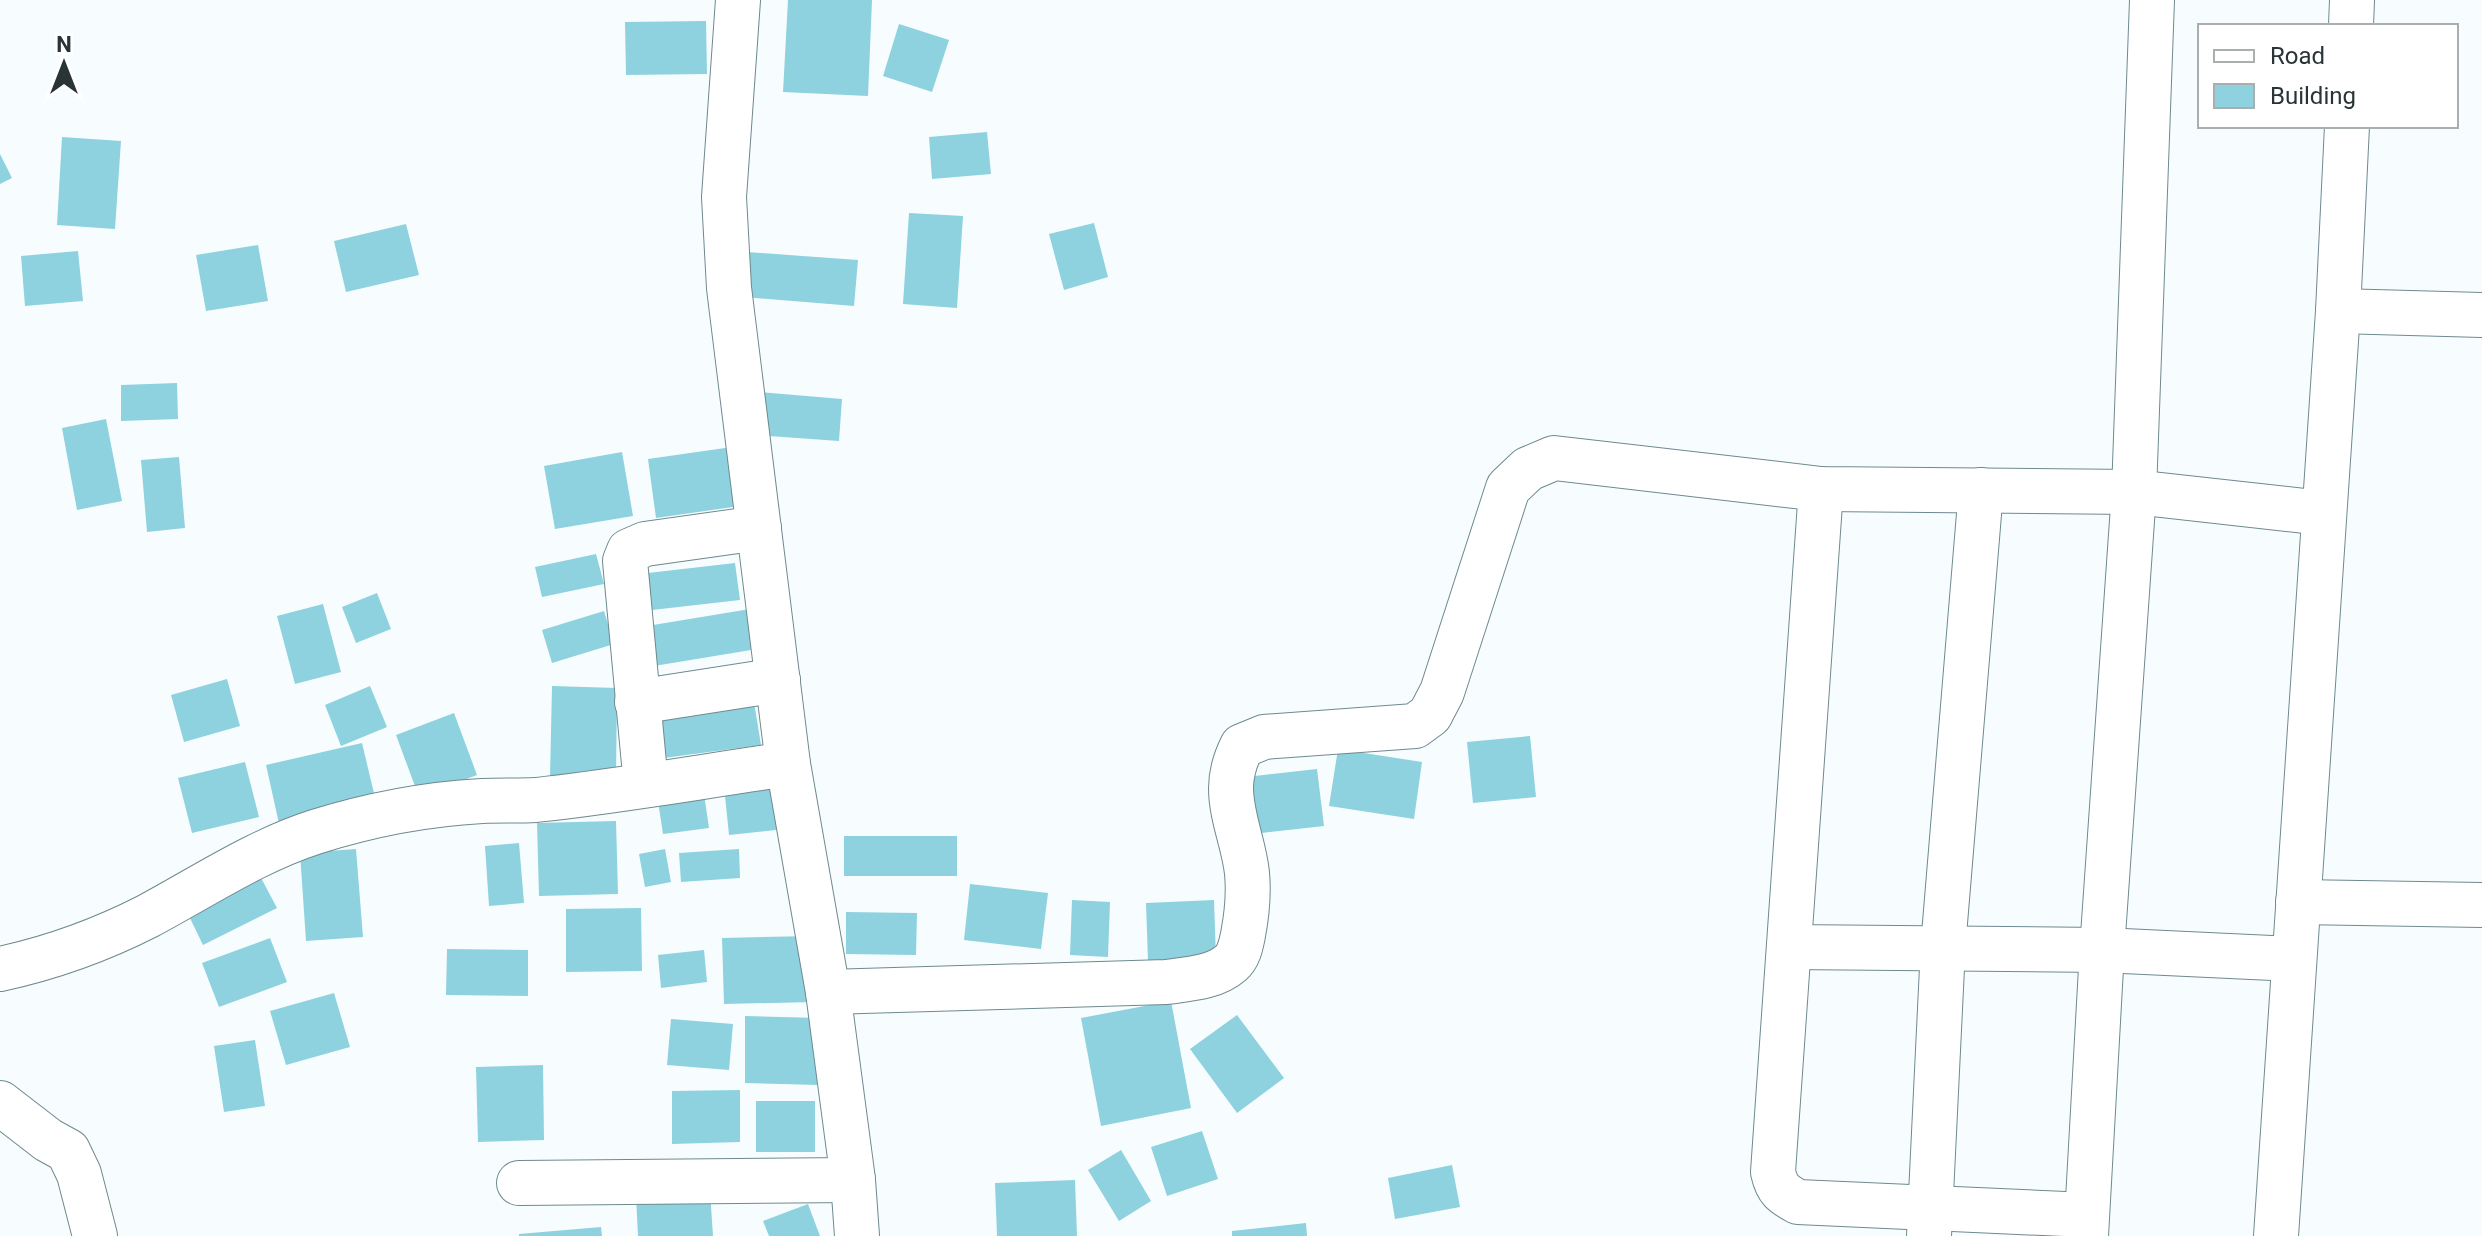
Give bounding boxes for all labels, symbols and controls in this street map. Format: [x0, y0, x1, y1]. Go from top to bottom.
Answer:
north arrow [24, 24, 104, 104]
legend [2198, 24, 2458, 128]
text: N [56, 32, 72, 57]
text: Road [2270, 42, 2325, 70]
text: Building [2270, 82, 2356, 110]

